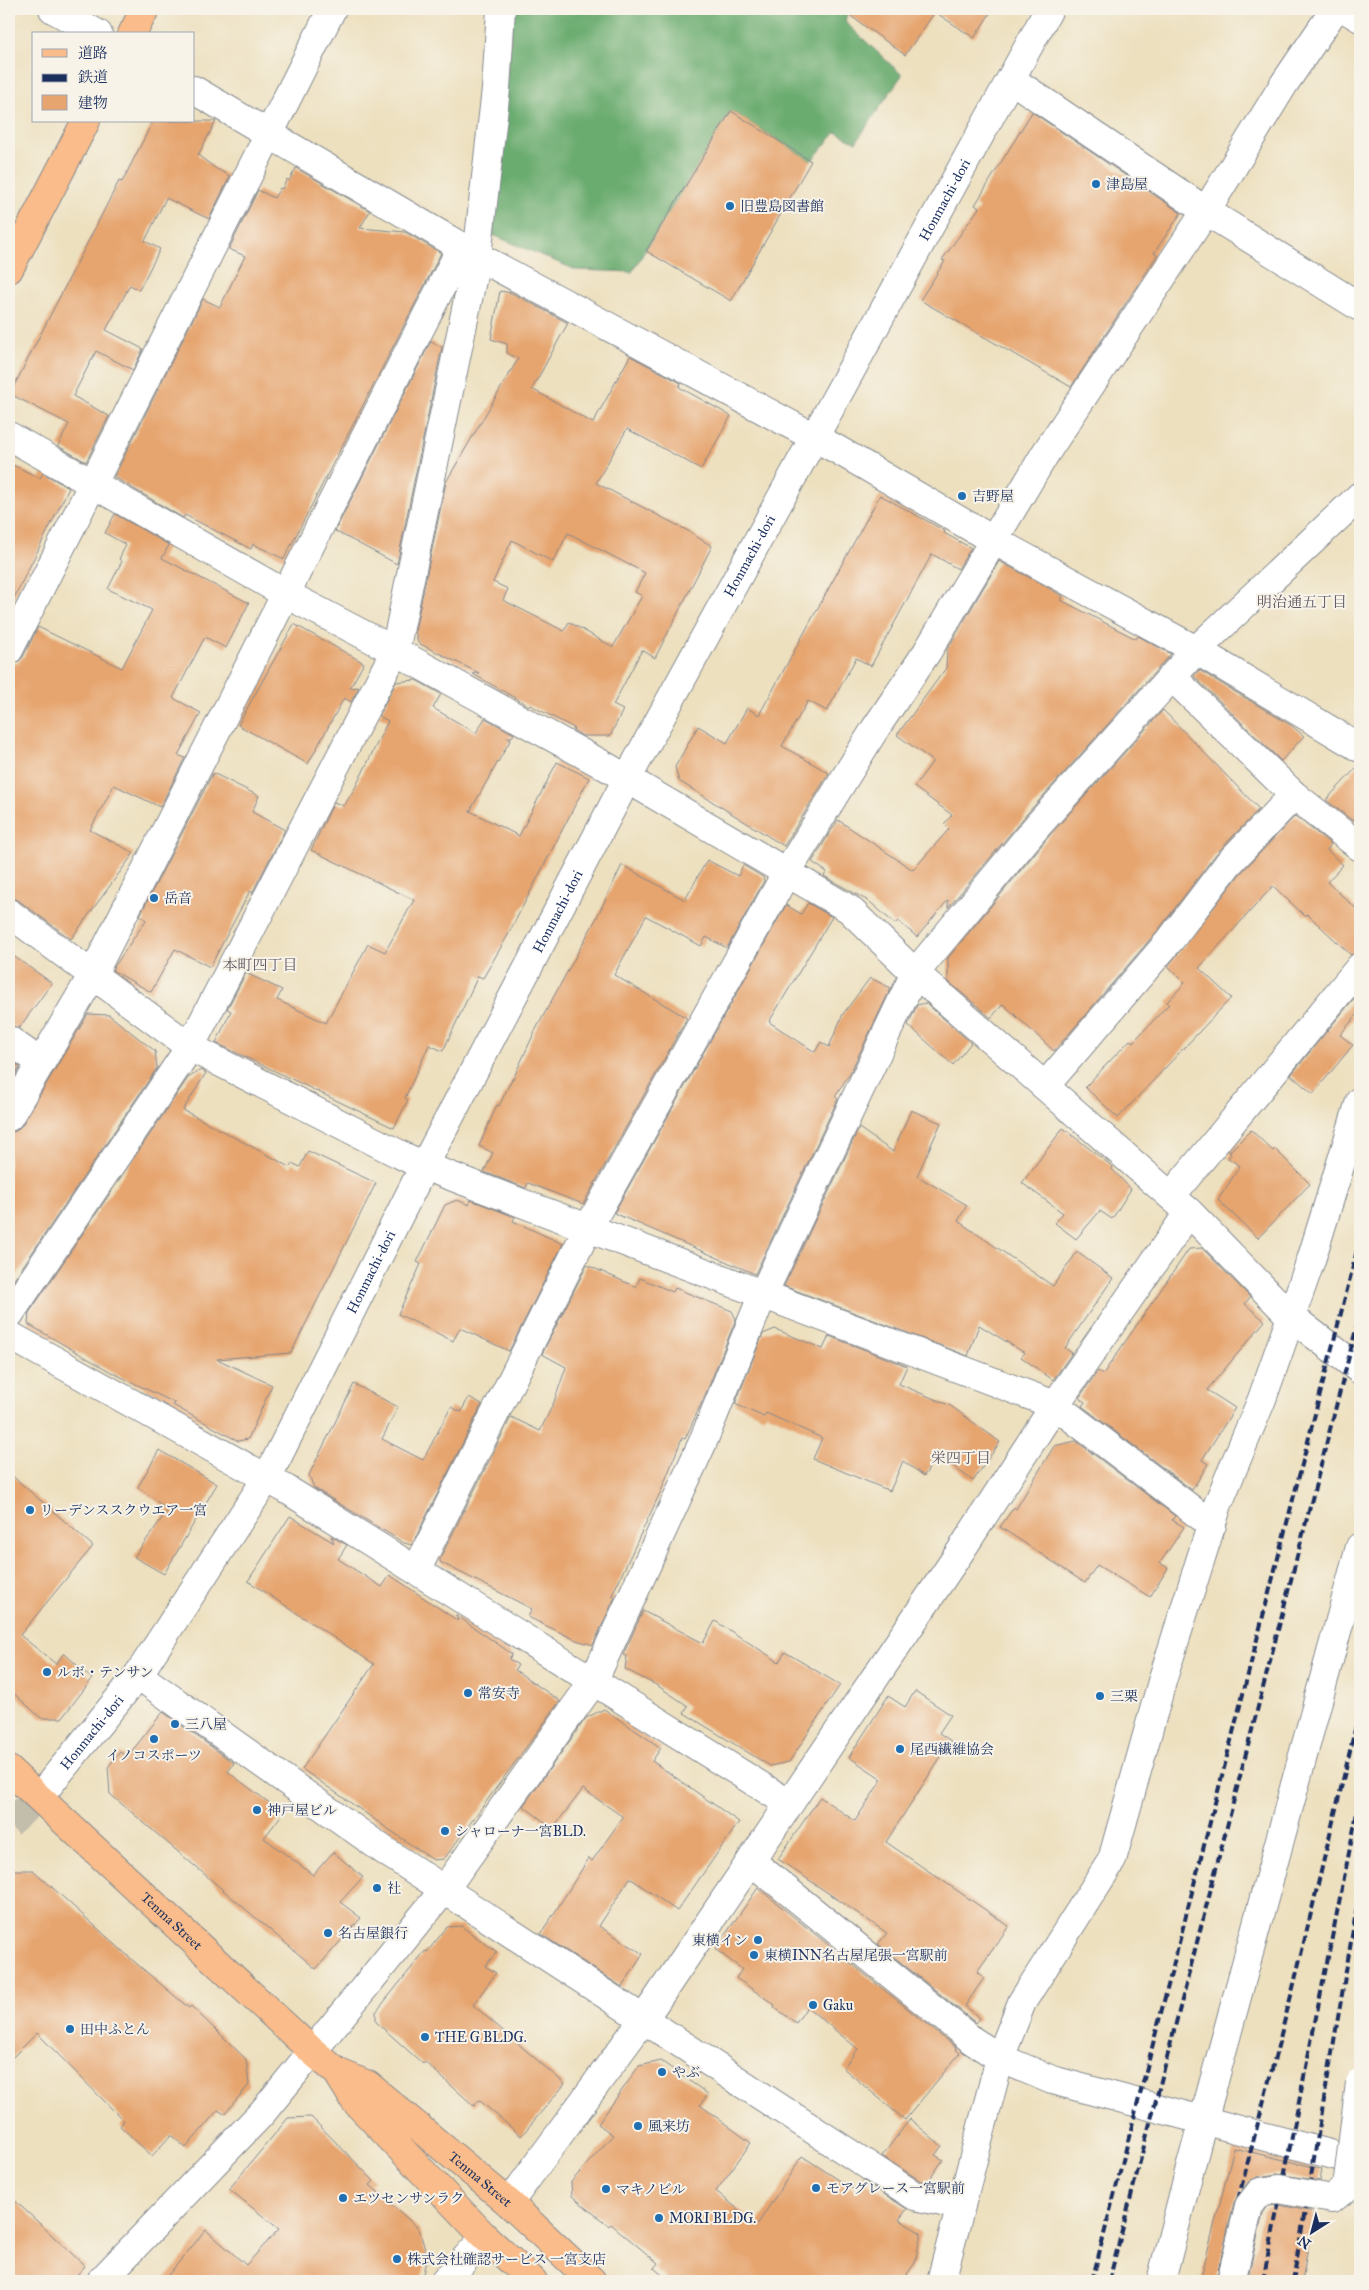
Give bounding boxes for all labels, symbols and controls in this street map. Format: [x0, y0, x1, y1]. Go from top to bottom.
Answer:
legend [32, 32, 195, 122]
text: 道路 [78, 44, 108, 62]
text: 鉄道 [78, 68, 108, 86]
text: 建物 [78, 94, 108, 112]
street label: Honmachi-dori [916, 156, 974, 244]
place label: 津島屋 [1106, 176, 1148, 193]
marker: 津島屋 [1090, 178, 1102, 190]
place label: 旧豊島図書館 [740, 198, 824, 215]
marker: 旧豊島図書館 [724, 200, 736, 212]
place label: 吉野屋 [972, 488, 1014, 505]
marker: 吉野屋 [956, 490, 968, 502]
street label: Honmachi-dori [720, 512, 779, 600]
district label: 明治通五丁目 [1257, 593, 1347, 611]
street label: Honmachi-dori [529, 867, 587, 956]
place label: 岳音 [164, 890, 192, 907]
marker: 岳音 [148, 892, 160, 904]
district label: 本町四丁目 [222, 956, 298, 974]
street label: Honmachi-dori [343, 1227, 399, 1316]
district label: 栄四丁目 [931, 1449, 991, 1467]
place label: リーデンススクウエア一宮 [40, 1502, 207, 1519]
marker: リーデンススクウエア一宮 [24, 1504, 36, 1516]
place label: ルボ・テンサン [57, 1664, 154, 1681]
marker: ルボ・テンサン [41, 1666, 53, 1678]
place label: 常安寺 [478, 1685, 520, 1702]
marker: 常安寺 [462, 1687, 474, 1699]
place label: 三栗 [1110, 1688, 1138, 1705]
marker: 三栗 [1094, 1690, 1106, 1702]
street label: Honmachi-dori [57, 1692, 127, 1773]
place label: 三八屋 [185, 1716, 227, 1733]
marker: 三八屋 [169, 1718, 181, 1730]
marker: イノコスポーツ [148, 1733, 160, 1745]
place label: 尾西繊維協会 [910, 1741, 994, 1758]
marker: 尾西繊維協会 [894, 1743, 906, 1755]
place label: イノコスポーツ [106, 1747, 202, 1764]
place label: 神戸屋ビル [267, 1802, 337, 1819]
marker: 神戸屋ビル [251, 1804, 263, 1816]
place label: シャローナ一宮BLD. [455, 1823, 586, 1840]
marker: シャローナ一宮BLD. [439, 1825, 451, 1837]
place label: 社 [387, 1880, 401, 1897]
marker: 社 [371, 1882, 383, 1894]
street label: Tenma Street [137, 1889, 206, 1954]
place label: 名古屋銀行 [338, 1925, 408, 1942]
marker: 名古屋銀行 [322, 1927, 334, 1939]
place label: 東横イン [692, 1932, 748, 1949]
marker: 東横イン [752, 1934, 764, 1946]
place label: 東横INN名古屋尾張一宮駅前 [764, 1947, 948, 1964]
marker: 東横INN名古屋尾張一宮駅前 [748, 1949, 760, 1961]
place label: Gaku [823, 1997, 854, 2014]
marker: Gaku [807, 1999, 819, 2011]
place label: 田中ふとん [80, 2021, 150, 2038]
marker: 田中ふとん [64, 2023, 76, 2035]
place label: THE G BLDG. [435, 2029, 527, 2046]
marker: THE G BLDG. [419, 2031, 431, 2043]
place label: やぶ [672, 2064, 700, 2081]
marker: やぶ [656, 2066, 668, 2078]
place label: 風来坊 [648, 2118, 690, 2135]
marker: 風来坊 [632, 2120, 644, 2132]
street label: Tenma Street [445, 2148, 515, 2211]
place label: モアグレース一宮駅前 [826, 2180, 965, 2197]
place label: マキノビル [616, 2181, 686, 2198]
marker: モアグレース一宮駅前 [810, 2182, 822, 2194]
marker: マキノビル [600, 2183, 612, 2195]
place label: エツセンサンラク [353, 2190, 464, 2207]
marker: エツセンサンラク [337, 2192, 349, 2204]
north arrow [1286, 2208, 1336, 2258]
place label: MORI BLDG. [669, 2210, 756, 2227]
marker: MORI BLDG. [653, 2212, 665, 2224]
text: N [1295, 2232, 1314, 2252]
place label: 株式会社確認サービス 一宮支店 [407, 2251, 606, 2268]
marker: 株式会社確認サービス 一宮支店 [391, 2253, 403, 2265]

